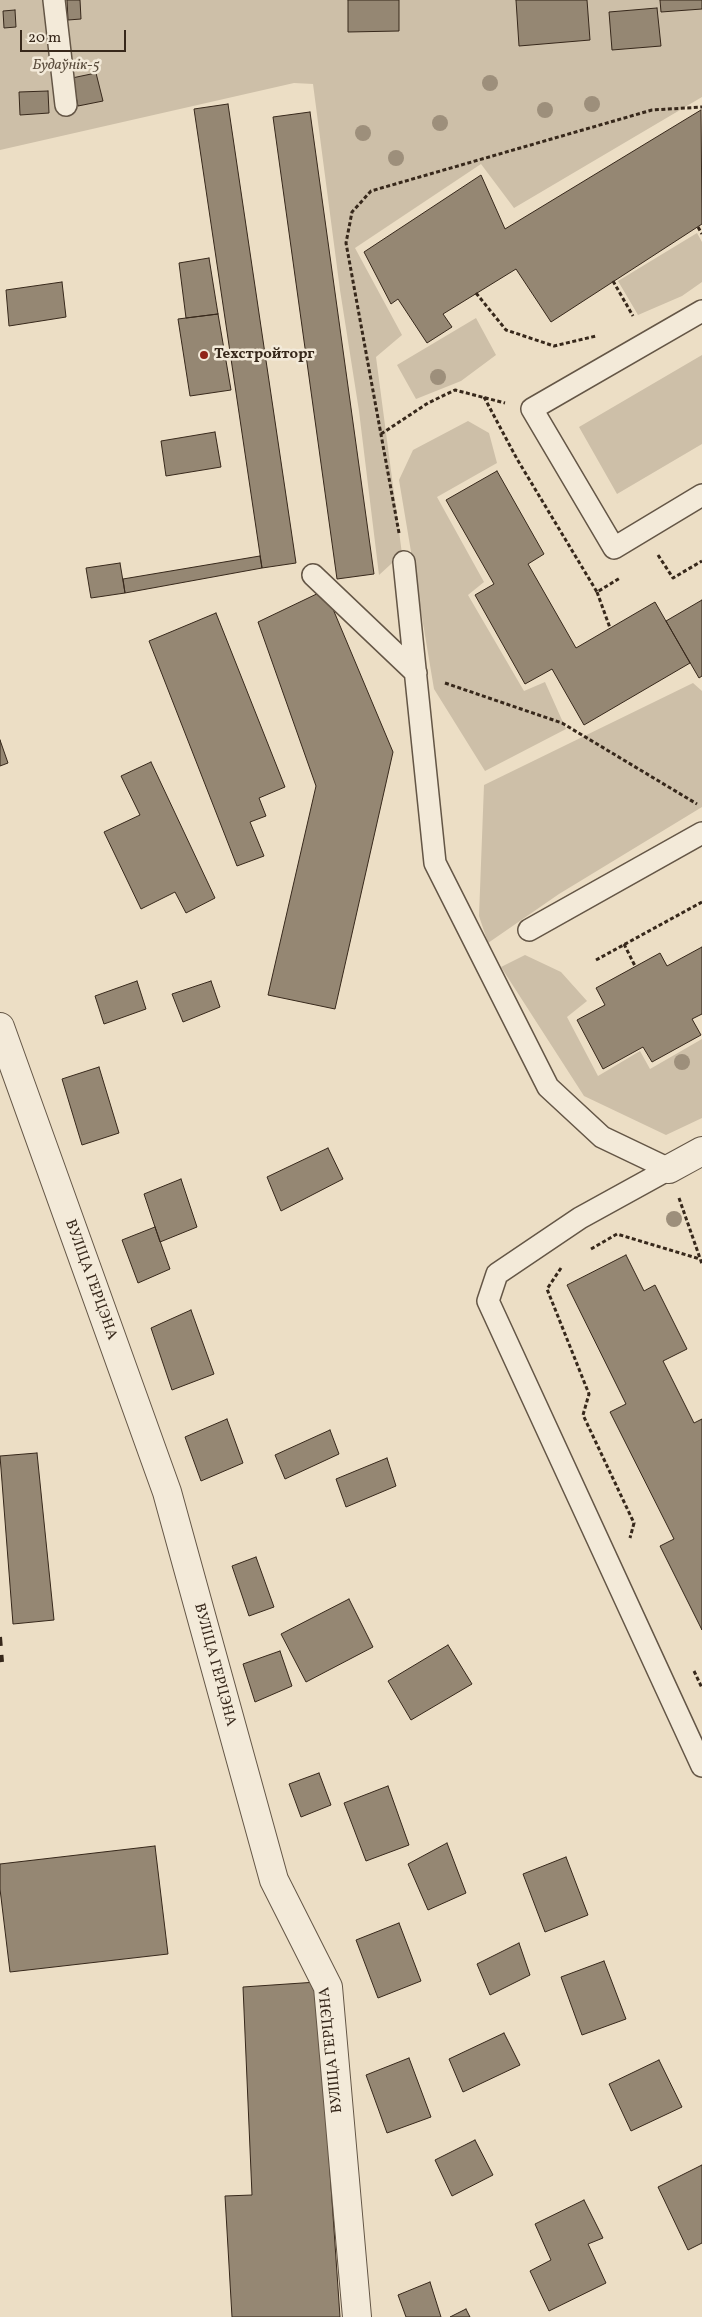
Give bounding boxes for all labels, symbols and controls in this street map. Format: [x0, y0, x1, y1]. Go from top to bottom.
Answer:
scale bar [22, 20, 129, 52]
text: 20 m [28, 28, 61, 49]
park label: Будаўнік-5 [32, 57, 100, 75]
place label: Техстройторг [214, 346, 315, 364]
marker: Техстройторг [198, 349, 210, 361]
street label: ВУЛІЦА ГЕРЦЭНА [60, 1217, 120, 1343]
street label: ВУЛІЦА ГЕРЦЭНА [189, 1601, 239, 1729]
street label: ВУЛІЦА ГЕРЦЭНА [316, 1986, 348, 2114]

